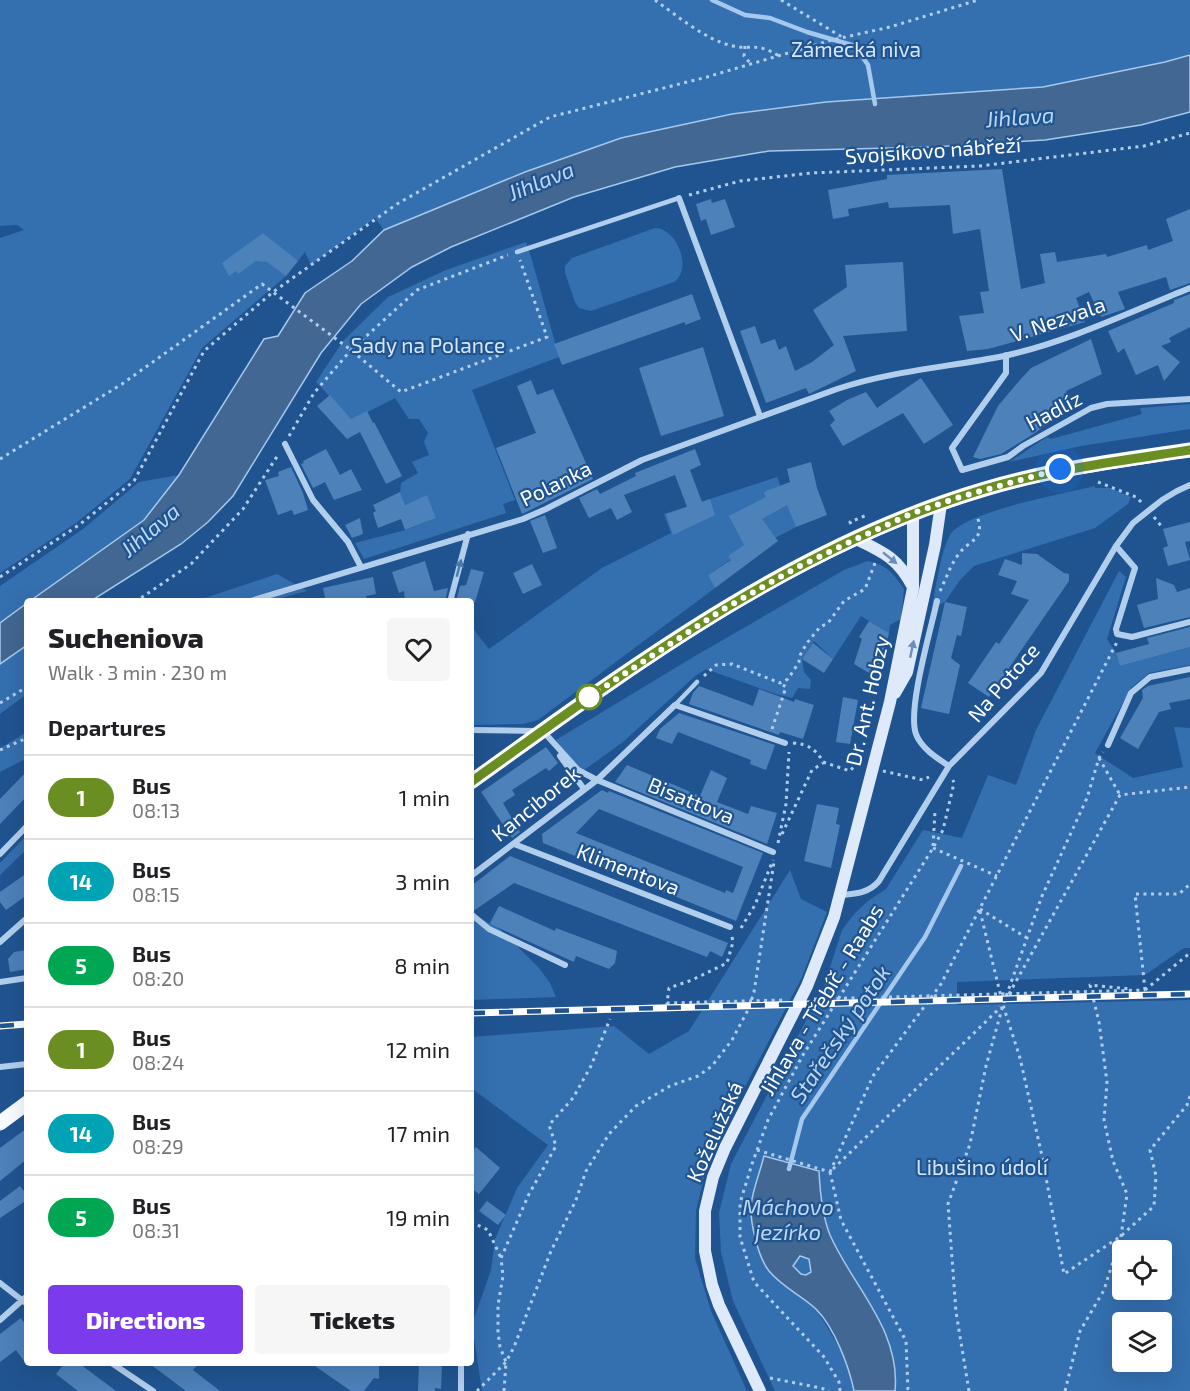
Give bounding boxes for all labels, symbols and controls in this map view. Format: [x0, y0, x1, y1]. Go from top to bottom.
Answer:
park label: Zámecká niva [791, 36, 921, 61]
water label: Jihlava [984, 101, 1055, 131]
street label: Svojsíkovo nábřeží [844, 131, 1023, 169]
water label: Jihlava [503, 155, 577, 205]
street label: V. Nezvala [1007, 291, 1108, 346]
park label: Sady na Polance [351, 332, 505, 357]
street label: Hadlíz [1021, 385, 1086, 435]
your location [1045, 454, 1075, 484]
street label: Polanka [516, 455, 595, 511]
water label: Jihlava [114, 497, 184, 562]
one-way arrow [882, 552, 898, 565]
one-way arrow [455, 559, 464, 577]
button: heart [387, 618, 450, 681]
text: Sucheniova [48, 620, 204, 654]
street label: Dr. Ant. Hobzy [839, 633, 894, 768]
street label: Na Potoce [962, 637, 1044, 727]
one-way arrow [908, 639, 918, 658]
text: Walk · 3 min · 230 m [48, 660, 227, 684]
unlabelled marker [576, 684, 602, 710]
text: Departures [48, 714, 166, 740]
street label: Kanciborek [486, 760, 584, 846]
street label: Bisattova [645, 771, 738, 828]
text: Bus [132, 772, 171, 798]
text: 1 min [399, 784, 450, 810]
text: 1 [76, 785, 86, 810]
text: 08:13 [132, 798, 180, 822]
street label: Klimentova [574, 838, 683, 900]
text: Bus [132, 856, 171, 882]
text: 3 min [395, 868, 450, 894]
text: 14 [70, 869, 92, 894]
text: 08:15 [132, 882, 180, 906]
street label: Jihlava - Třebíč - Raabs [754, 899, 888, 1099]
text: Bus [132, 940, 171, 966]
text: 8 min [394, 952, 450, 978]
text: 5 [75, 953, 87, 978]
water label: Stařečský potok [784, 960, 896, 1108]
text: 08:20 [132, 966, 184, 990]
text: Bus [132, 1024, 171, 1050]
text: 12 min [386, 1036, 450, 1062]
text: 1 [76, 1037, 86, 1062]
text: 08:24 [132, 1050, 184, 1074]
street label: Koželužská [680, 1077, 747, 1186]
text: Bus [132, 1108, 171, 1134]
text: 17 min [388, 1120, 450, 1146]
text: 14 [70, 1121, 92, 1146]
text: 08:29 [132, 1134, 184, 1158]
park label: Libušino údolí [916, 1154, 1049, 1179]
text: Bus [132, 1192, 171, 1218]
water label: Máchovo jezírko [742, 1193, 834, 1245]
text: 19 min [386, 1204, 450, 1230]
text: 5 [75, 1205, 87, 1230]
text: 08:31 [132, 1218, 180, 1242]
map controls [1112, 1240, 1172, 1372]
button: locate [1112, 1240, 1172, 1300]
button: Directions [48, 1285, 243, 1354]
button: Tickets [255, 1285, 450, 1354]
button: layers [1112, 1312, 1172, 1372]

